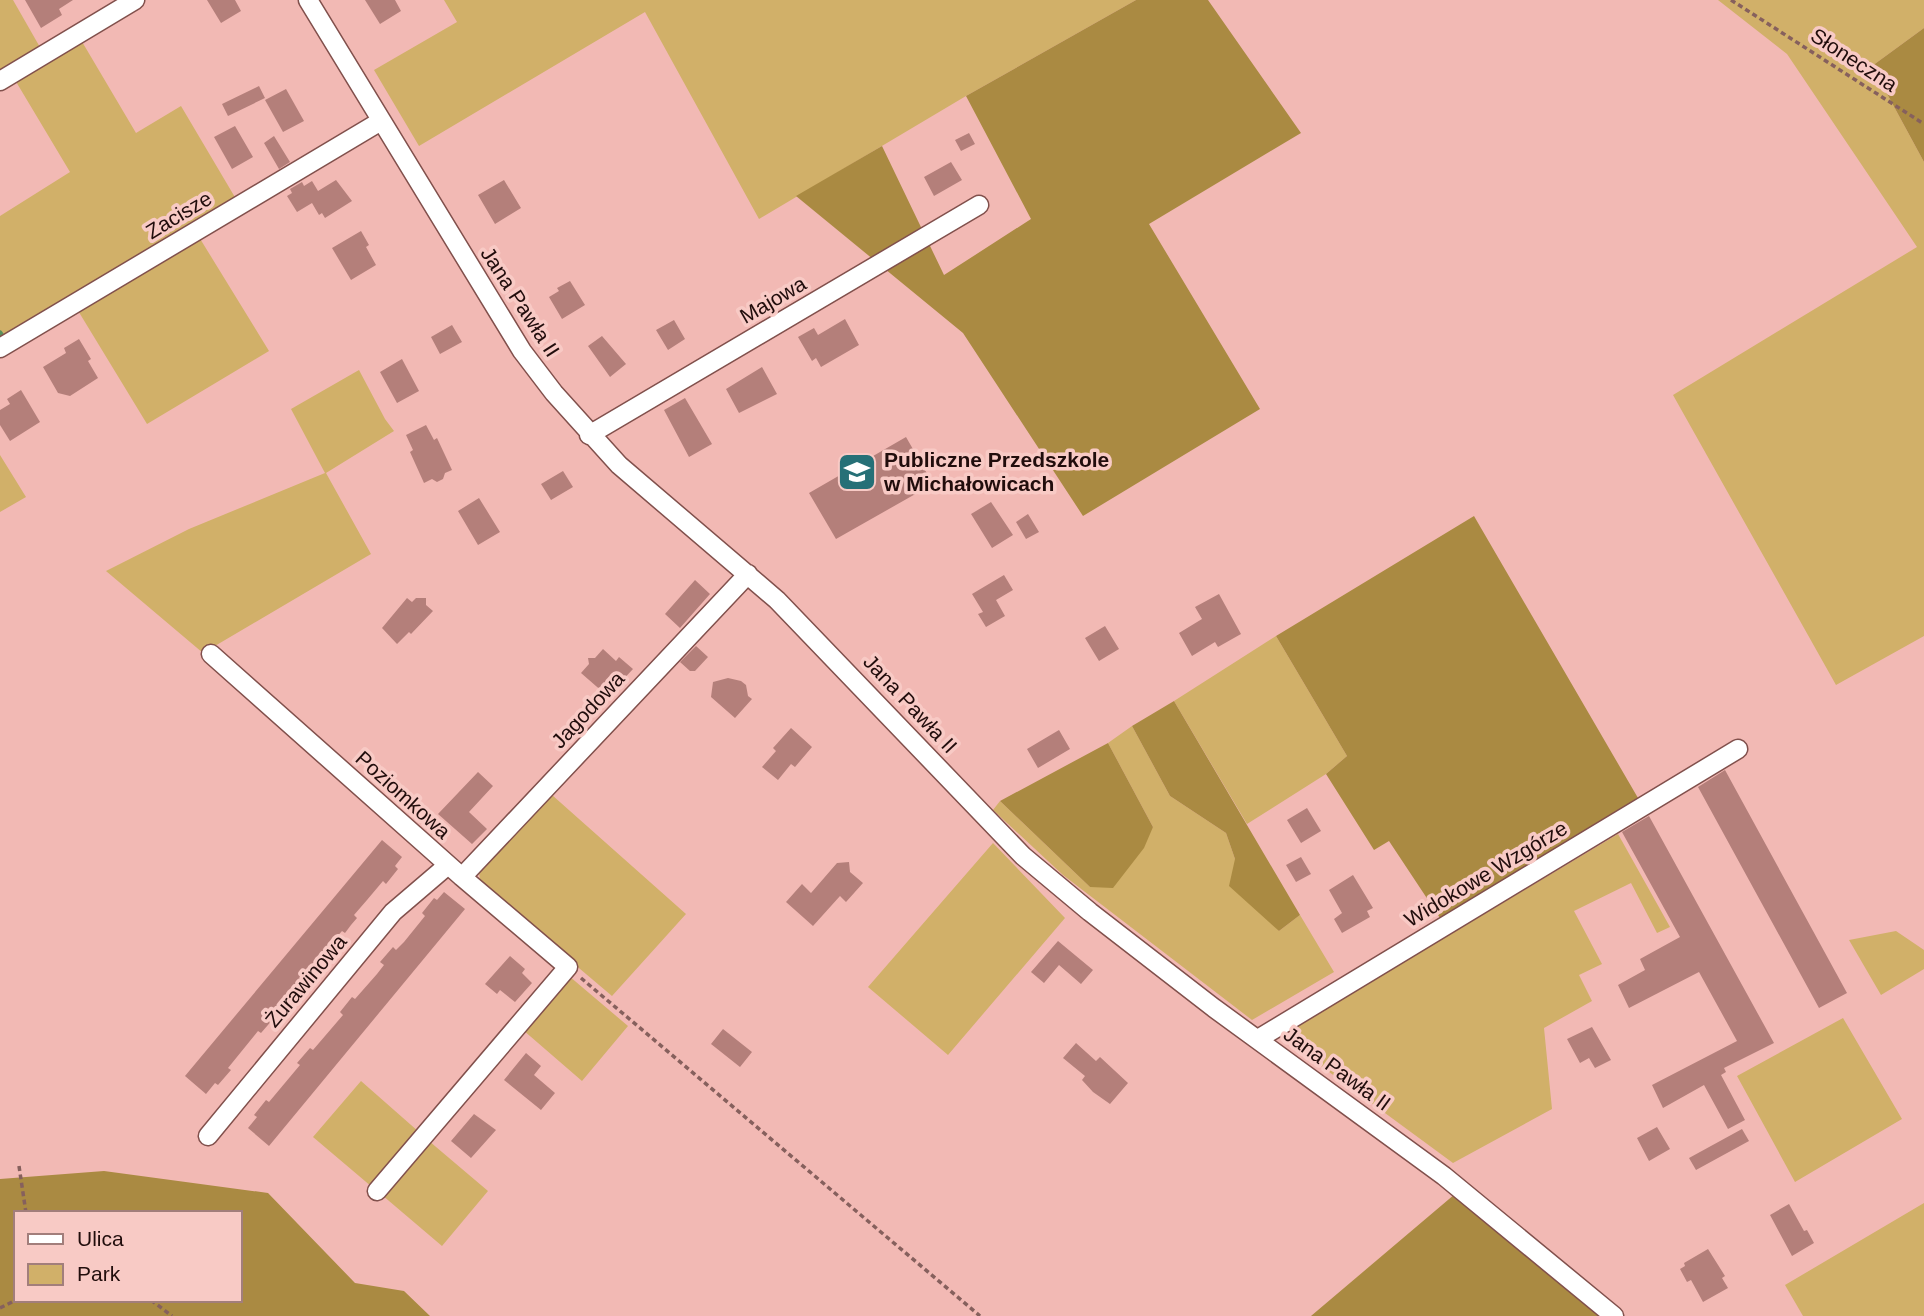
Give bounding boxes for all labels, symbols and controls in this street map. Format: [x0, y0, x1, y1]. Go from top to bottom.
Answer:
street label: Słoneczna [1807, 23, 1902, 96]
street label: Zacisze [142, 186, 216, 243]
street label: Jana Pawła II [476, 243, 564, 361]
street label: Majowa [736, 271, 810, 328]
place label: Publiczne Przedszkole w Michałowicach [883, 448, 1109, 495]
school or university icon: Publiczne Przedszkole w Michałowicach [836, 451, 878, 493]
street label: Jana Pawła II [859, 650, 962, 758]
street label: Jagodowa [547, 667, 629, 753]
street label: Poziomkowa [351, 746, 455, 843]
street label: Widokowe Wzgórze [1400, 816, 1571, 931]
street label: Żurawinowa [260, 930, 351, 1031]
street label: Jana Pawła II [1280, 1022, 1395, 1115]
legend [14, 1211, 242, 1302]
text: Ulica [77, 1227, 124, 1250]
text: Park [77, 1262, 121, 1285]

